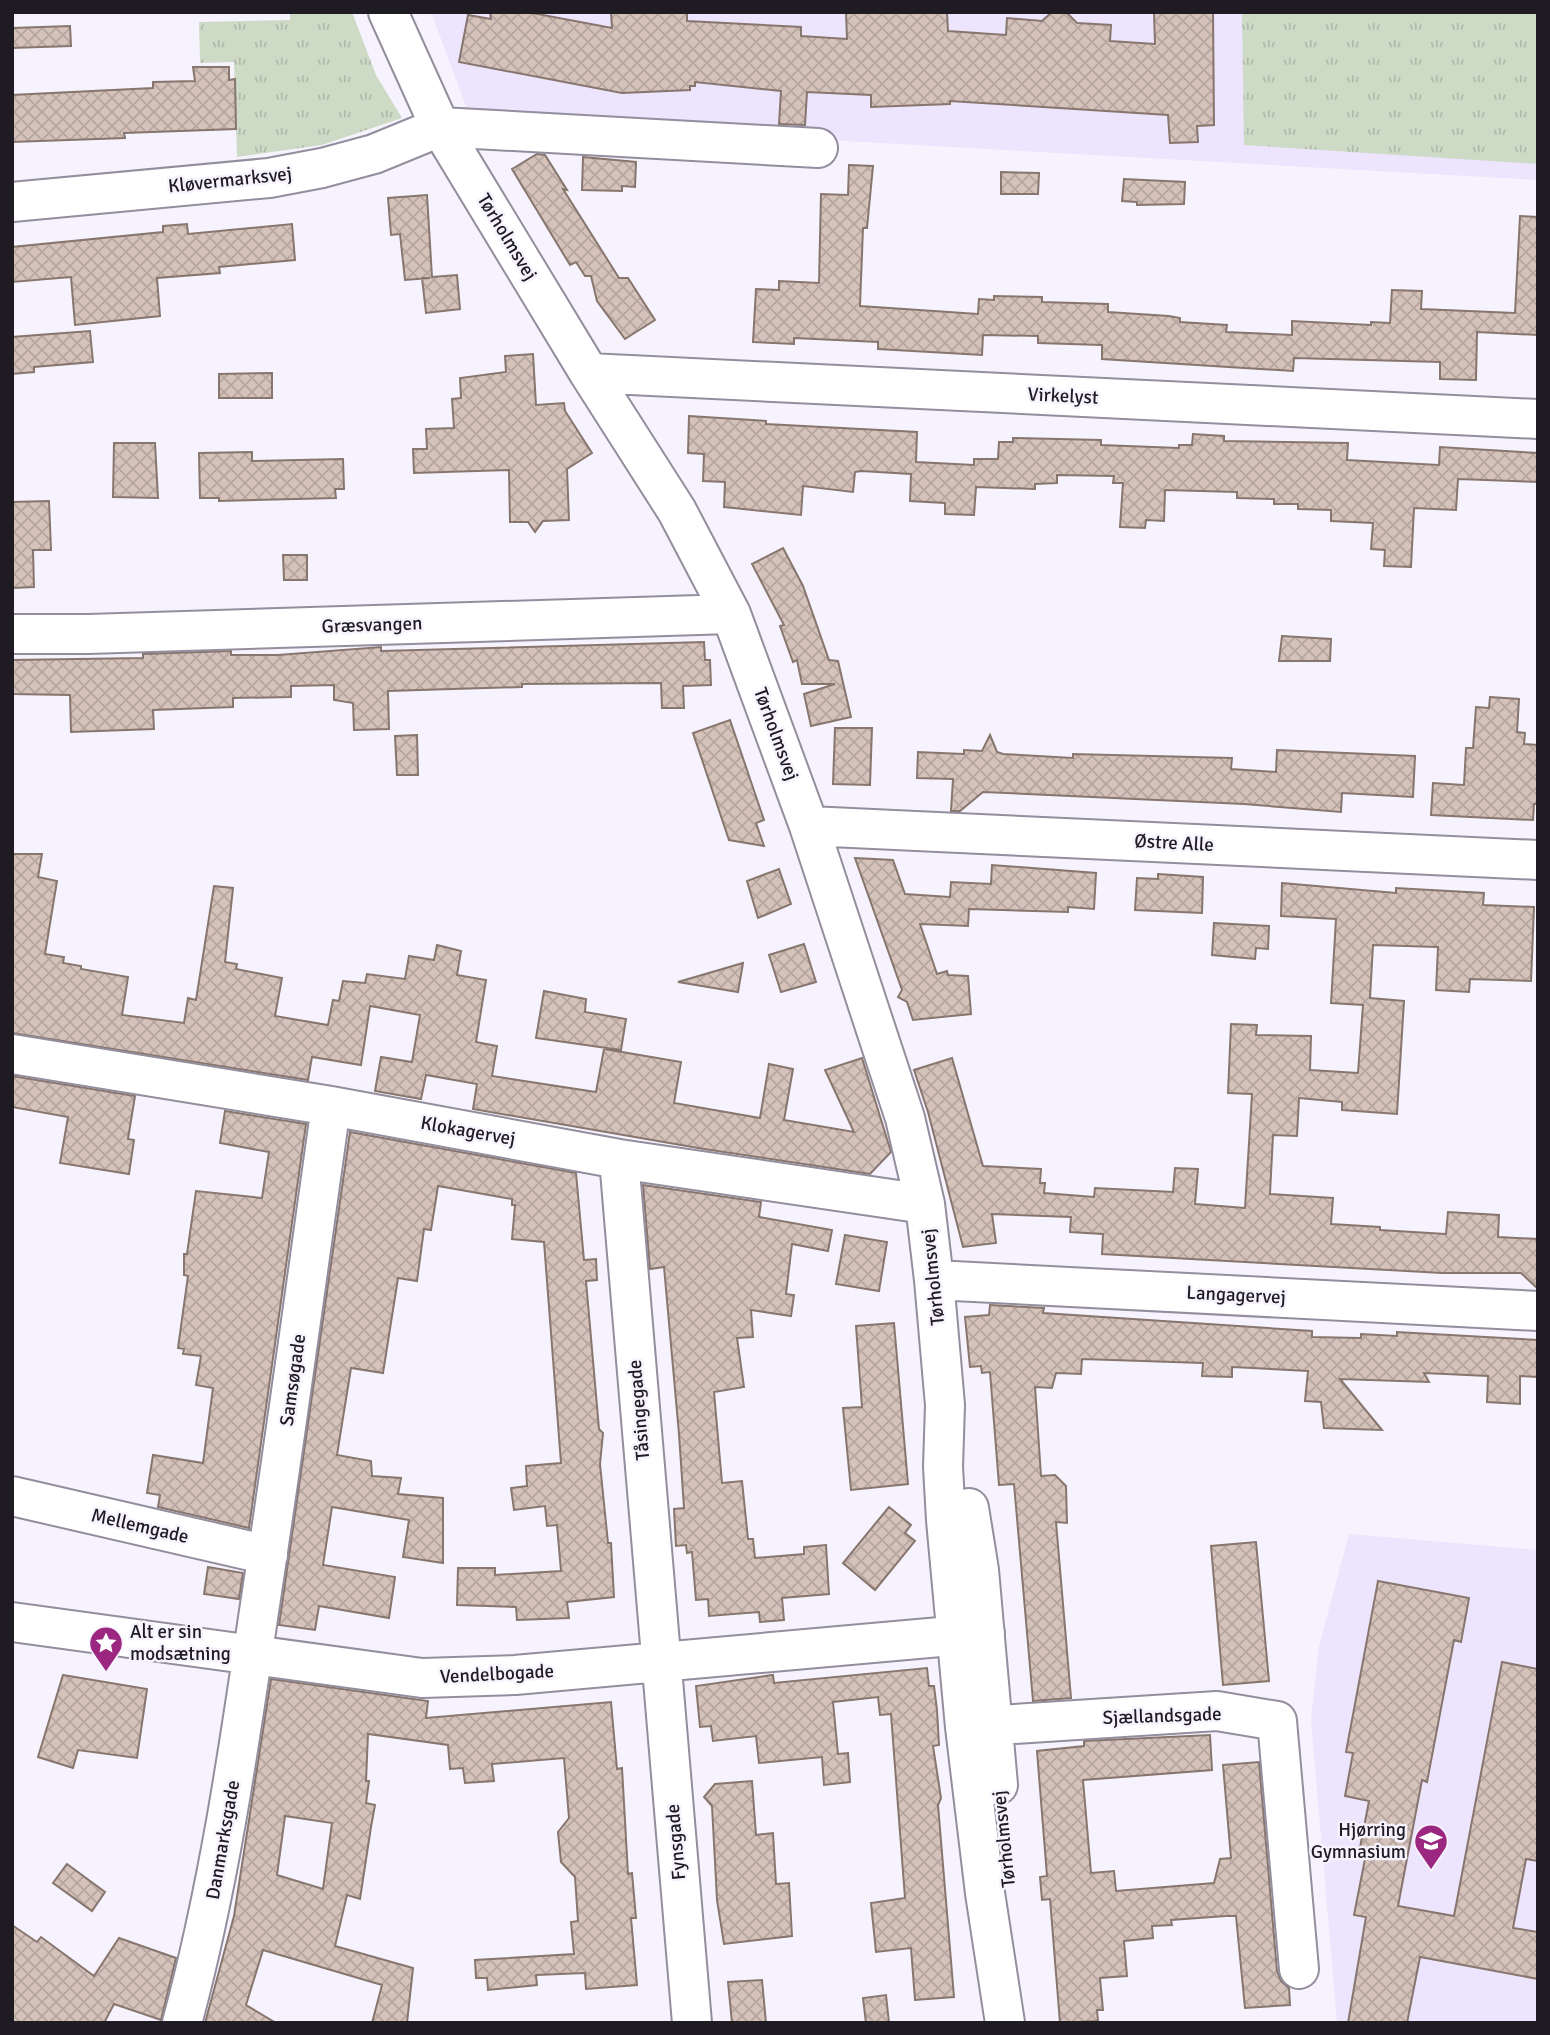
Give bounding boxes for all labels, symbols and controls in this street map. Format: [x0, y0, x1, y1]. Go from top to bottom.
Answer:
street label: Kløvermarksvej [167, 162, 293, 198]
street label: Tørholmsvej [472, 189, 542, 285]
street label: Virkelyst [1027, 382, 1099, 410]
street label: Græsvangen [321, 611, 423, 639]
street label: Tørholmsvej [748, 684, 804, 784]
street label: Østre Alle [1134, 829, 1214, 857]
street label: Klokagervej [419, 1111, 517, 1151]
street label: Tørholmsvej [916, 1227, 950, 1327]
street label: Langagervej [1186, 1280, 1286, 1310]
street label: Samsøgade [275, 1332, 311, 1428]
street label: Tåsingegade [623, 1359, 655, 1461]
street label: Mellemgade [89, 1503, 191, 1549]
place label: Alt er sin modsætning [130, 1620, 231, 1666]
place icon: Alt er sin modsætning [87, 1624, 125, 1673]
street label: Vendelbogade [439, 1659, 555, 1689]
street label: Sjællandsgade [1102, 1702, 1222, 1730]
street label: Danmarksgade [201, 1778, 245, 1902]
street label: Tørholmsvej [987, 1789, 1021, 1889]
street label: Fynsgade [661, 1803, 691, 1881]
place label: Hjørring Gymnasium [1311, 1818, 1406, 1864]
school or university icon: Hjørring Gymnasium [1412, 1822, 1450, 1871]

